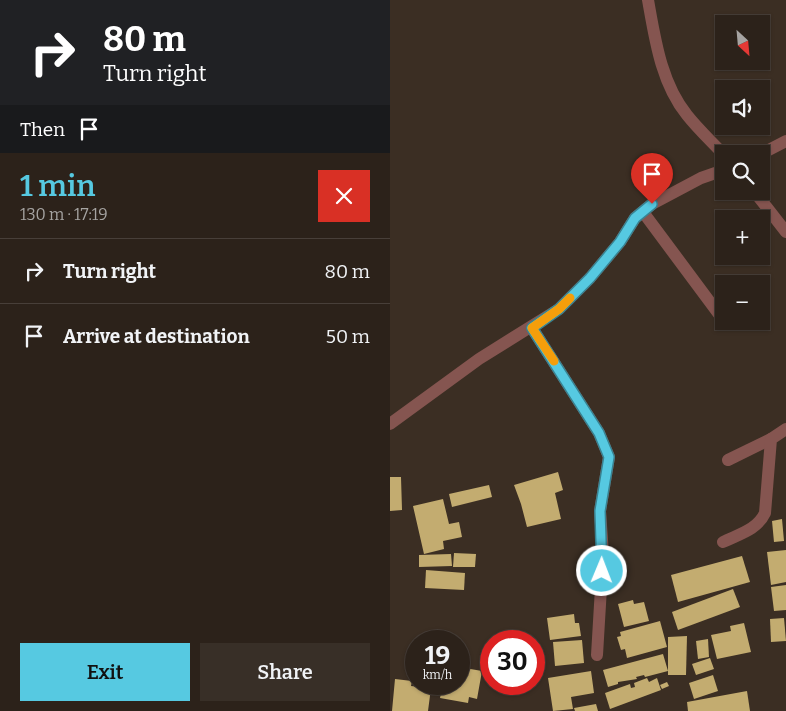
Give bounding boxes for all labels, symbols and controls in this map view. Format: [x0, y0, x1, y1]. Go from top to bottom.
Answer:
north arrow [715, 15, 770, 70]
map controls [715, 15, 770, 330]
text: 80 m [103, 18, 186, 60]
icon: right [20, 20, 85, 85]
text: Turn right [103, 60, 206, 87]
button: sound [715, 80, 770, 135]
icon: arrive [75, 115, 103, 143]
text: Then [20, 118, 65, 141]
button: search [715, 145, 770, 200]
pin [631, 153, 673, 204]
icon: arrive [638, 160, 666, 188]
text: 1 min [20, 168, 95, 204]
button: close [318, 170, 370, 222]
text: 130 m · 17:19 [20, 205, 108, 224]
button: + [715, 210, 770, 265]
icon: right [20, 257, 48, 285]
text: Turn right [63, 260, 156, 283]
text: 80 m [324, 260, 370, 283]
button: − [715, 275, 770, 330]
icon: arrive [20, 322, 48, 350]
text: Arrive at destination [63, 325, 250, 348]
text: 50 m [326, 325, 370, 348]
position arrow [575, 544, 627, 596]
speed limit sign: 30 [480, 630, 545, 695]
text: 19 [425, 641, 450, 671]
button: Exit [20, 643, 190, 701]
button: Share [200, 643, 370, 701]
text: km/h [423, 668, 452, 682]

